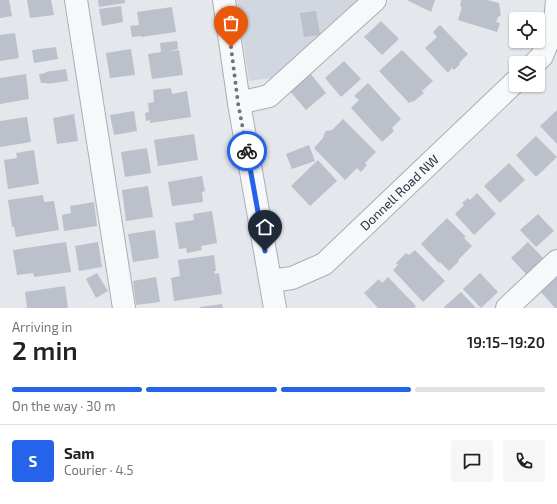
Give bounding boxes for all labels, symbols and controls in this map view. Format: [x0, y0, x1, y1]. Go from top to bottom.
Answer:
pin [214, 6, 248, 47]
icon: bag [220, 12, 242, 34]
map controls [509, 12, 545, 92]
button: locate [509, 12, 545, 48]
button: layers [509, 56, 545, 92]
courier [227, 131, 267, 171]
icon: bike [236, 140, 258, 162]
street label: Donnell Road NW [356, 151, 442, 234]
pin [248, 210, 282, 251]
icon: home [254, 216, 276, 238]
text: Arriving in [12, 319, 72, 335]
text: 19:15–19:20 [467, 333, 545, 351]
text: 2 min [12, 334, 78, 365]
text: On the way · 30 m [12, 398, 116, 414]
button: chat [451, 440, 493, 482]
button: phone [503, 440, 545, 482]
text: Sam [64, 444, 95, 462]
text: S [29, 452, 37, 470]
text: Courier · 4.5 [64, 462, 133, 478]

